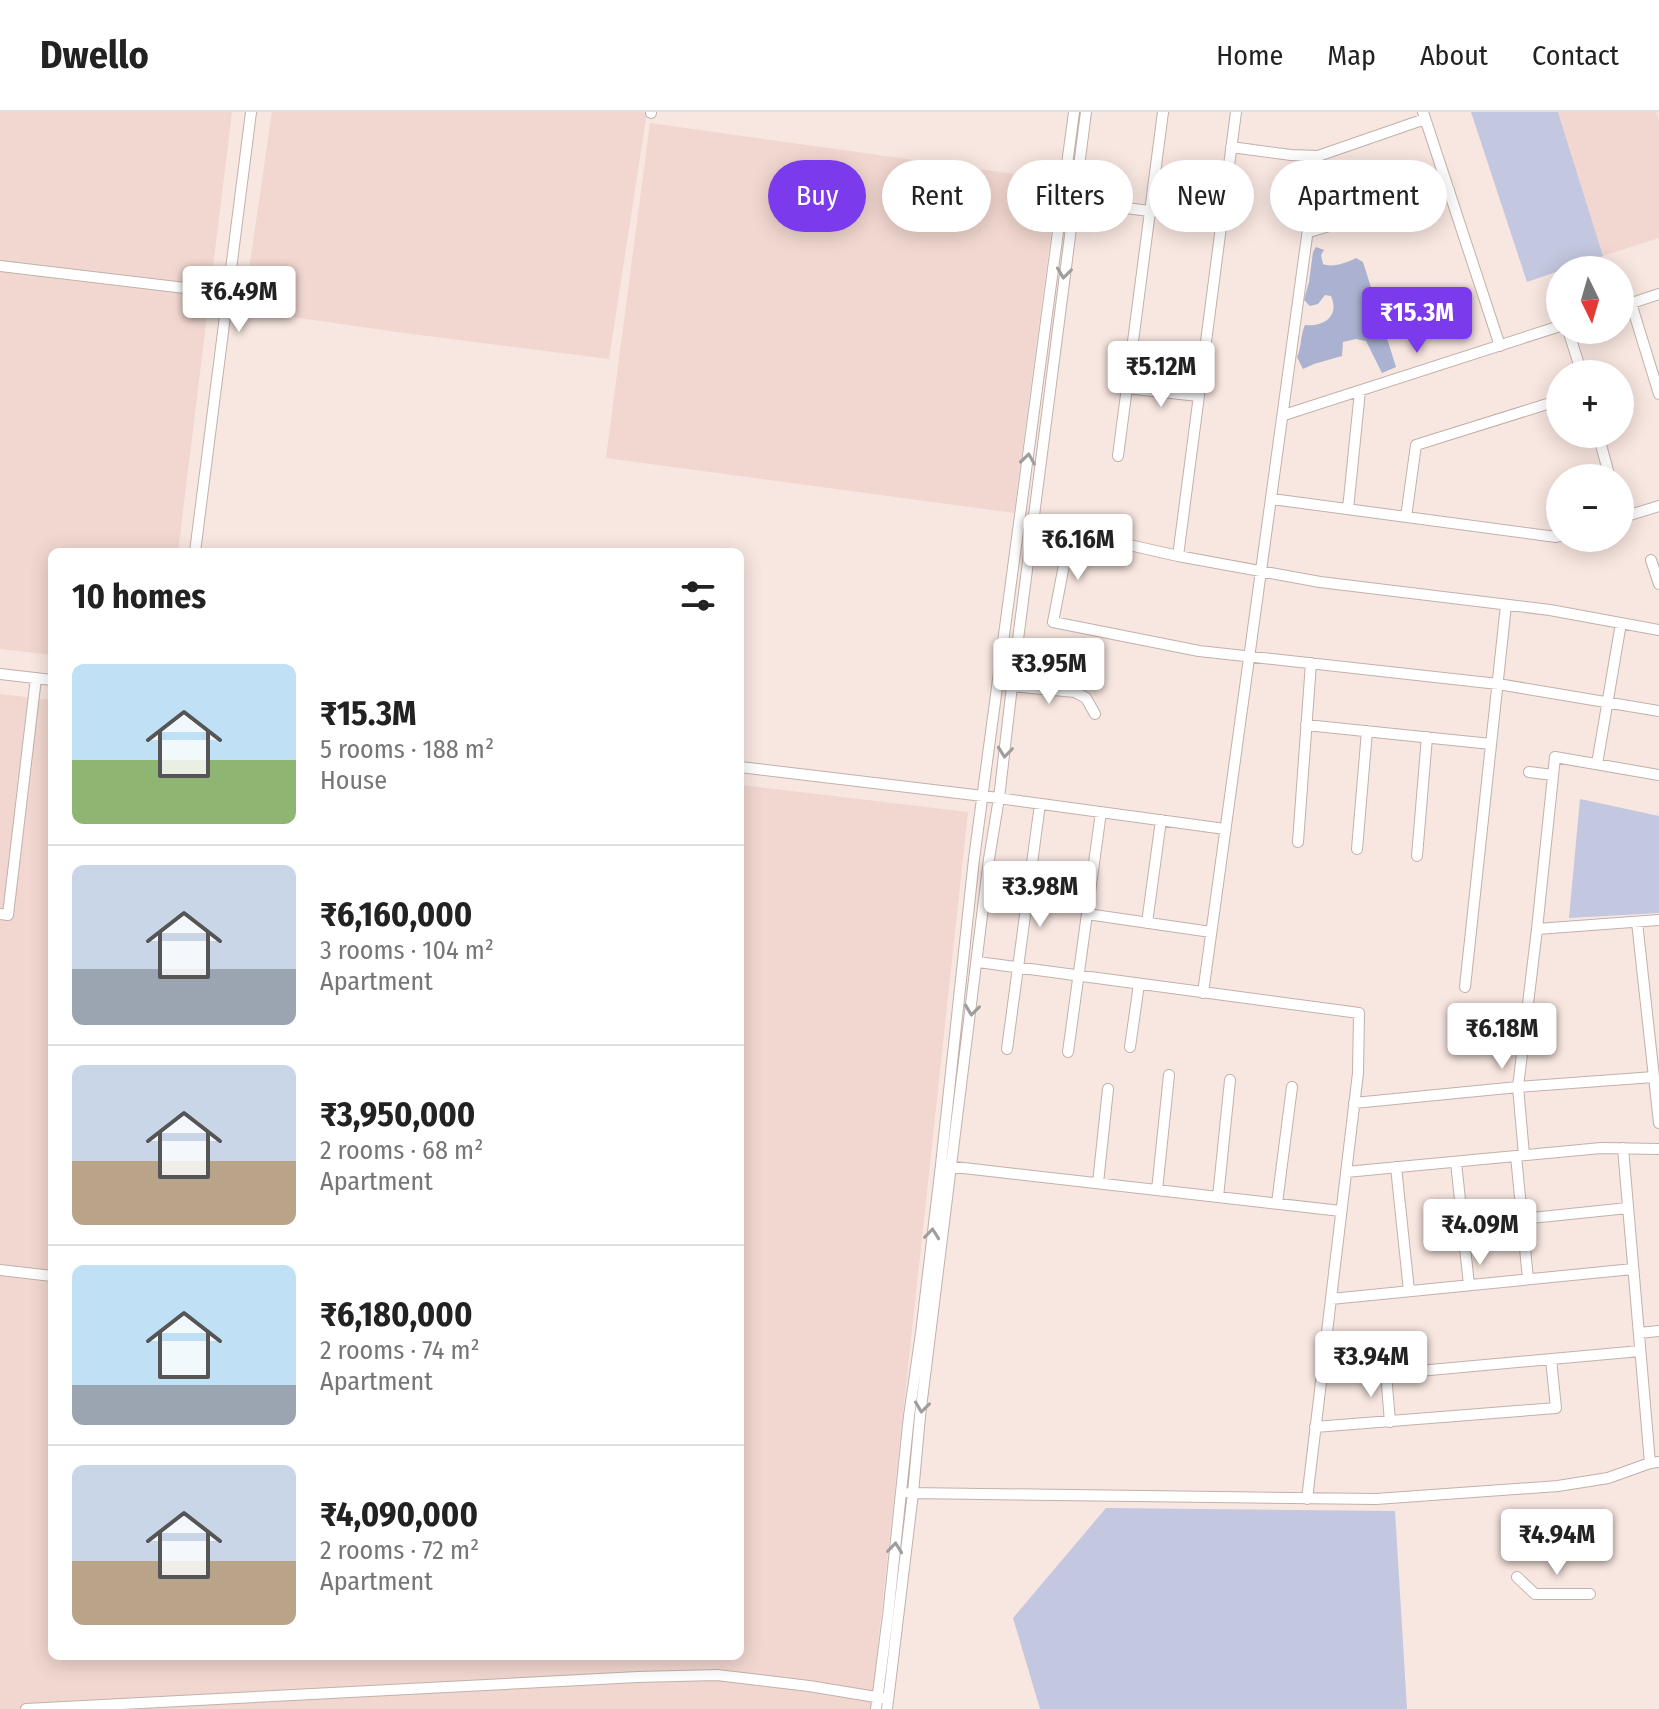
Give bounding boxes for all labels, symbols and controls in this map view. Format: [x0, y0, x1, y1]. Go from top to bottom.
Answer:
text: Dwello [40, 32, 149, 78]
text: Home [1216, 39, 1283, 72]
text: Map [1327, 39, 1376, 72]
text: About [1420, 39, 1488, 72]
text: Contact [1532, 39, 1619, 72]
chip: Buy [768, 160, 866, 232]
chip: Rent [882, 160, 991, 232]
chip: Filters [1007, 160, 1133, 232]
chip: New [1149, 160, 1254, 232]
chip: Apartment [1270, 160, 1447, 232]
north arrow [1546, 256, 1634, 344]
map controls [1546, 256, 1634, 552]
pin: ₹6.49M [174, 266, 304, 334]
one-way arrow [1056, 266, 1073, 279]
text: ₹6.49M [201, 276, 277, 307]
pin: ₹15.3M [1352, 287, 1482, 355]
text: ₹15.3M [1380, 297, 1454, 328]
pin: ₹5.12M [1096, 341, 1226, 409]
text: ₹5.12M [1126, 351, 1196, 382]
button: + [1546, 360, 1634, 448]
one-way arrow [1019, 453, 1036, 466]
button: − [1546, 464, 1634, 552]
pin: ₹6.16M [1013, 514, 1143, 582]
text: ₹6.16M [1042, 524, 1114, 555]
icon: filters [676, 574, 720, 618]
text: 10 homes [72, 576, 206, 617]
pin: ₹3.95M [984, 638, 1114, 706]
text: ₹3.95M [1011, 648, 1087, 679]
text: ₹15.3M [320, 693, 417, 734]
icon: home [136, 696, 232, 792]
text: 5 rooms · 188 m² [320, 734, 494, 765]
one-way arrow [996, 746, 1013, 759]
text: House [320, 765, 387, 796]
pin: ₹3.98M [975, 861, 1105, 929]
text: ₹3.98M [1002, 871, 1078, 902]
text: ₹6,160,000 [320, 894, 472, 935]
icon: home [136, 897, 232, 993]
text: 3 rooms · 104 m² [320, 935, 494, 966]
text: Apartment [320, 966, 433, 997]
one-way arrow [964, 1003, 981, 1017]
pin: ₹6.18M [1437, 1003, 1567, 1071]
text: ₹6.18M [1465, 1013, 1539, 1044]
text: ₹3,950,000 [320, 1094, 475, 1135]
icon: home [136, 1097, 232, 1193]
text: 2 rooms · 68 m² [320, 1135, 483, 1166]
text: Apartment [320, 1166, 433, 1197]
pin: ₹4.09M [1415, 1199, 1545, 1267]
text: ₹4.09M [1441, 1209, 1519, 1240]
one-way arrow [923, 1227, 940, 1241]
text: ₹6,180,000 [320, 1294, 473, 1335]
icon: home [136, 1297, 232, 1393]
pin: ₹3.94M [1306, 1331, 1436, 1399]
text: 2 rooms · 74 m² [320, 1335, 480, 1366]
text: ₹3.94M [1333, 1341, 1409, 1372]
text: Apartment [320, 1366, 433, 1397]
one-way arrow [913, 1401, 930, 1414]
text: ₹4,090,000 [320, 1494, 478, 1535]
icon: home [136, 1497, 232, 1593]
pin: ₹4.94M [1492, 1509, 1622, 1577]
text: ₹4.94M [1519, 1519, 1595, 1550]
text: 2 rooms · 72 m² [320, 1535, 479, 1566]
one-way arrow [886, 1541, 903, 1554]
text: Apartment [320, 1566, 433, 1597]

